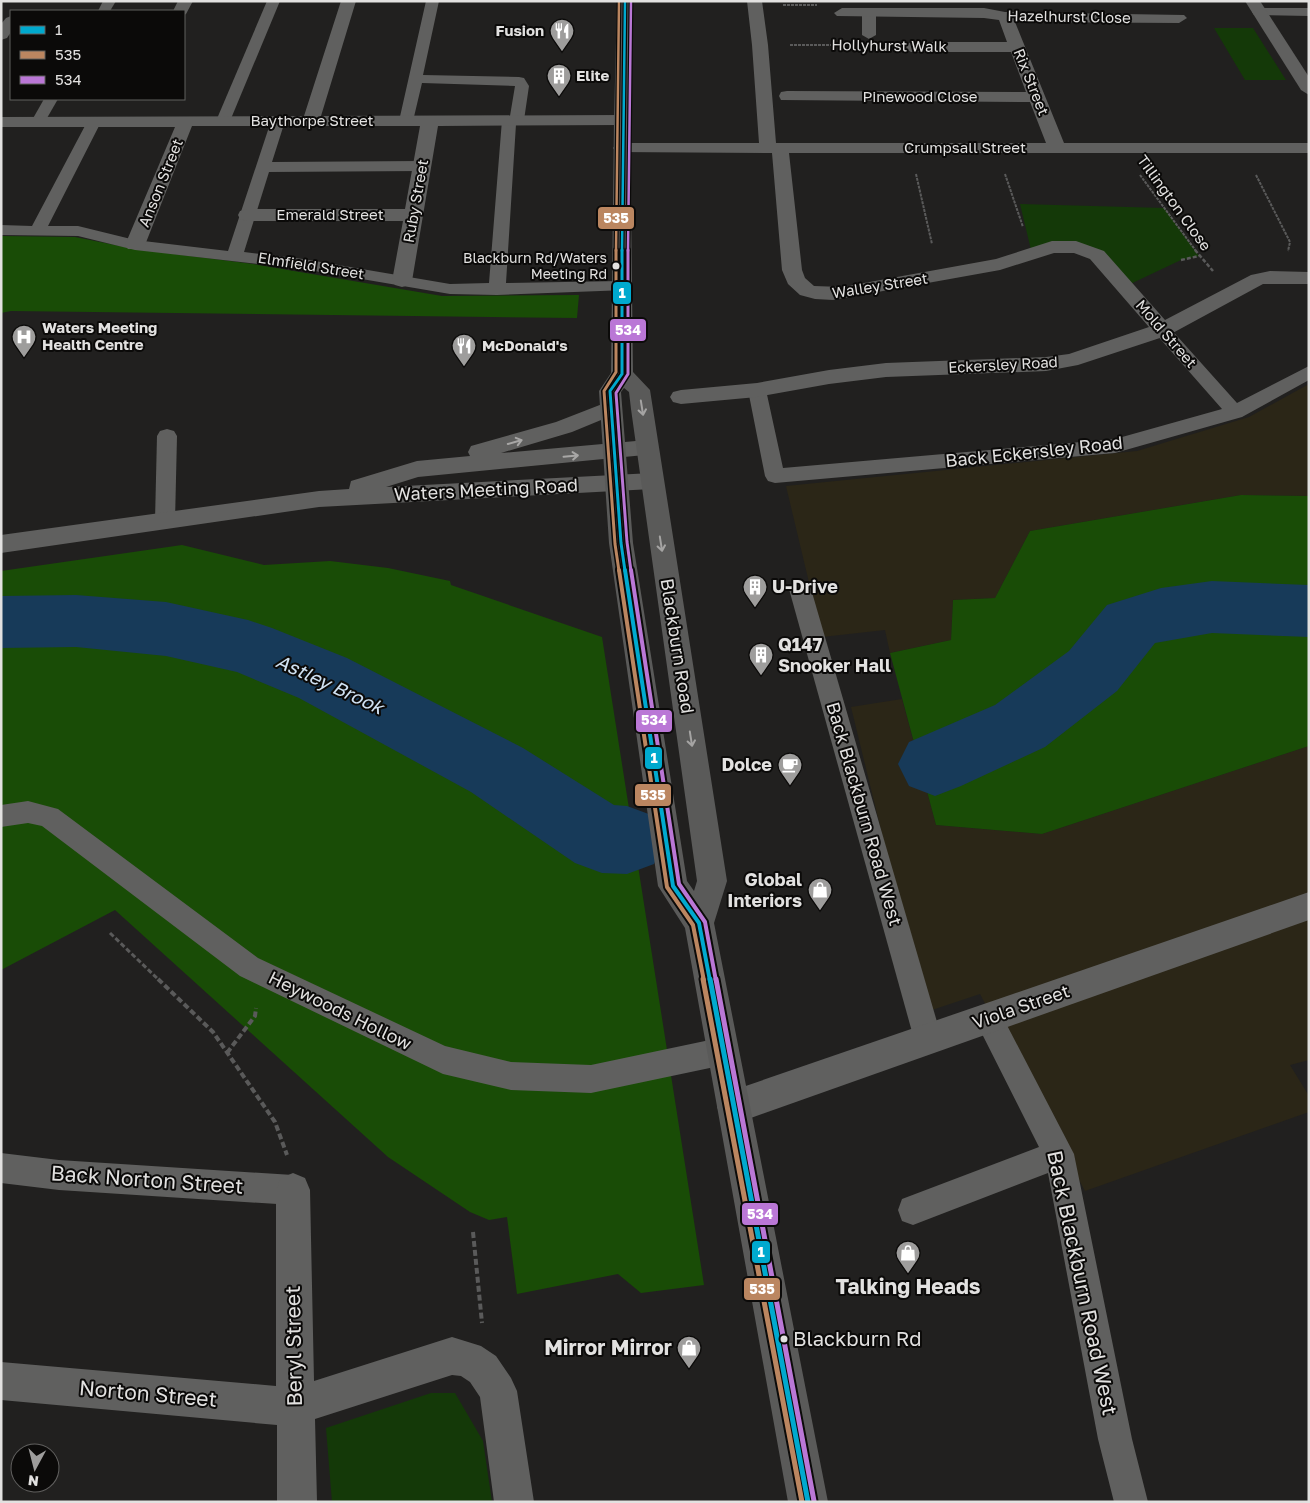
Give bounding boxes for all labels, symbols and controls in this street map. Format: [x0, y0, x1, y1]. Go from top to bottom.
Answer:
street label: Hazelhurst Close [1007, 6, 1131, 26]
legend [10, 10, 185, 100]
restaurant icon: Fusion [549, 18, 575, 52]
text: 1 [55, 20, 62, 38]
place label: Fusion [496, 21, 544, 39]
street label: Hollyhurst Walk [831, 35, 947, 55]
text: 535 [55, 45, 81, 63]
street label: Rix Street [1010, 46, 1054, 118]
building icon: Elite [546, 63, 572, 97]
place label: Elite [576, 66, 609, 84]
text: 534 [55, 70, 82, 88]
street label: Pinewood Close [862, 87, 978, 105]
street label: Baythorpe Street [250, 111, 374, 129]
street label: Anson Street [134, 136, 186, 229]
street label: Crumpsall Street [904, 138, 1026, 156]
street label: Tillington Close [1134, 151, 1216, 254]
street label: Ruby Street [399, 158, 431, 244]
street label: Emerald Street [276, 205, 384, 223]
line badge: 535 [597, 206, 635, 230]
text: 535 [603, 209, 629, 226]
street label: Elmfield Street [257, 248, 366, 282]
place label: Blackburn Rd/Waters Meeting Rd [463, 249, 607, 282]
marker: Blackburn Rd/Waters Meeting Rd [611, 261, 621, 271]
street label: Walley Street [831, 269, 929, 301]
line badge: 1 [612, 281, 632, 305]
text: 1 [618, 284, 626, 301]
street label: Mold Street [1132, 296, 1201, 371]
place label: Waters Meeting Health Centre [42, 318, 157, 353]
line badge: 534 [609, 318, 647, 342]
text: 534 [615, 321, 641, 338]
hospital icon: Waters Meeting Health Centre [11, 324, 37, 358]
restaurant icon: McDonald's [451, 333, 477, 367]
place label: McDonald's [482, 336, 568, 354]
street label: Eckersley Road [948, 352, 1058, 376]
one-way arrow [637, 399, 647, 415]
street label: Back Eckersley Road [944, 431, 1124, 471]
one-way arrow [507, 436, 523, 446]
one-way arrow [562, 451, 578, 460]
street label: Waters Meeting Road [393, 473, 579, 505]
one-way arrow [657, 536, 667, 552]
building icon: U-Drive [742, 574, 768, 608]
place label: U-Drive [772, 575, 838, 597]
street label: Blackburn Road [656, 577, 700, 715]
place label: Q147 Snooker Hall [778, 633, 891, 676]
building icon: Q147 Snooker Hall [748, 642, 774, 676]
water label: Astley Brook [273, 649, 390, 719]
street label: Back Blackburn Road West [822, 699, 907, 928]
line badge: 534 [635, 709, 673, 733]
text: 534 [641, 711, 667, 728]
one-way arrow [686, 731, 696, 747]
line badge: 1 [644, 746, 663, 770]
text: 1 [650, 749, 658, 766]
cafe icon: Dolce [777, 752, 803, 786]
place label: Dolce [721, 753, 772, 775]
line badge: 535 [634, 783, 672, 807]
text: 535 [640, 786, 666, 803]
place label: Global Interiors [727, 868, 802, 911]
shop icon: Global Interiors [807, 877, 833, 911]
street label: Heywoods Hollow [265, 966, 416, 1054]
street label: Viola Street [969, 979, 1072, 1033]
street label: Back Blackburn Road West [1042, 1148, 1124, 1418]
street label: Back Norton Street [50, 1159, 244, 1199]
line badge: 534 [741, 1202, 779, 1226]
text: 534 [747, 1205, 773, 1222]
line badge: 1 [751, 1240, 771, 1264]
shop icon: Talking Heads [895, 1240, 921, 1274]
text: 1 [757, 1243, 765, 1260]
place label: Talking Heads [835, 1273, 981, 1299]
line badge: 535 [743, 1277, 781, 1301]
text: 535 [749, 1280, 775, 1297]
street label: Beryl Street [279, 1285, 307, 1407]
place label: Blackburn Rd [793, 1326, 922, 1350]
place label: Mirror Mirror [544, 1334, 672, 1360]
marker: Blackburn Rd [779, 1334, 789, 1344]
shop icon: Mirror Mirror [676, 1335, 702, 1369]
street label: Norton Street [78, 1374, 218, 1412]
north arrow [10, 1443, 60, 1493]
text: N [27, 1472, 40, 1490]

